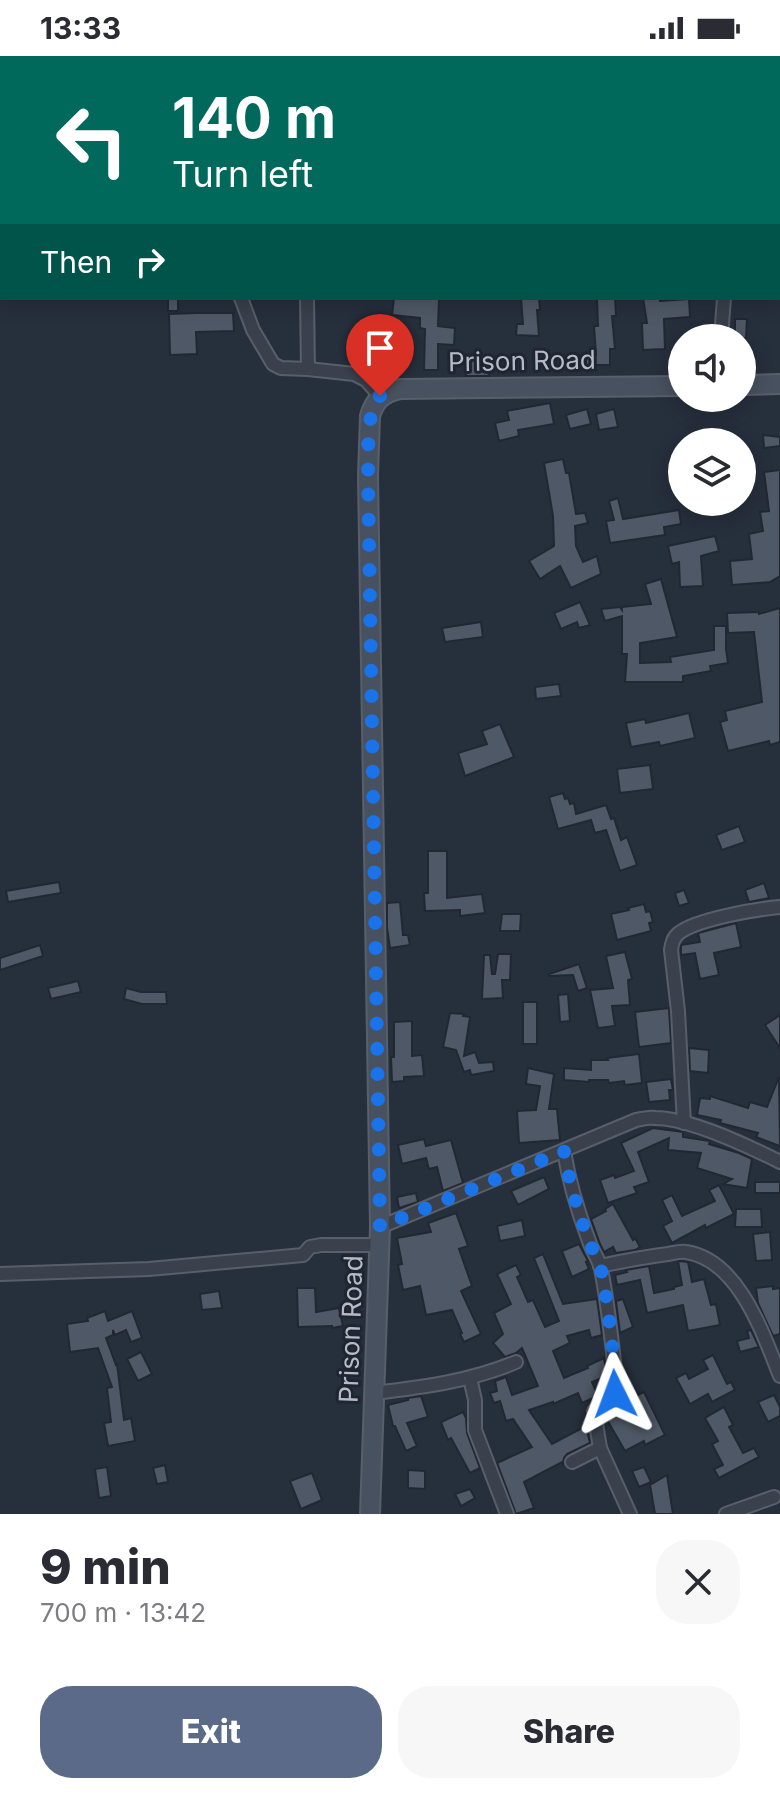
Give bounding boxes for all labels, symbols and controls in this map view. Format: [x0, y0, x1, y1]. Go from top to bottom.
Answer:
text: 13:33 [40, 10, 121, 46]
text: 140 m [172, 84, 336, 152]
icon: left [40, 88, 144, 192]
text: Turn left [172, 152, 313, 196]
icon: right [128, 240, 172, 284]
text: Then [40, 244, 112, 280]
pin [346, 314, 414, 396]
map controls [668, 324, 756, 516]
button: sound [668, 324, 756, 412]
icon: arrive [358, 326, 402, 370]
street label: Prison Road [448, 344, 596, 377]
button: layers [668, 428, 756, 516]
street label: Prison Road [332, 1255, 369, 1403]
position arrow [573, 1352, 657, 1436]
text: 9 min [40, 1537, 171, 1596]
button: close [656, 1540, 740, 1624]
text: 700 m · 13:42 [40, 1597, 206, 1628]
button: Exit [40, 1686, 382, 1778]
button: Share [398, 1686, 740, 1778]

